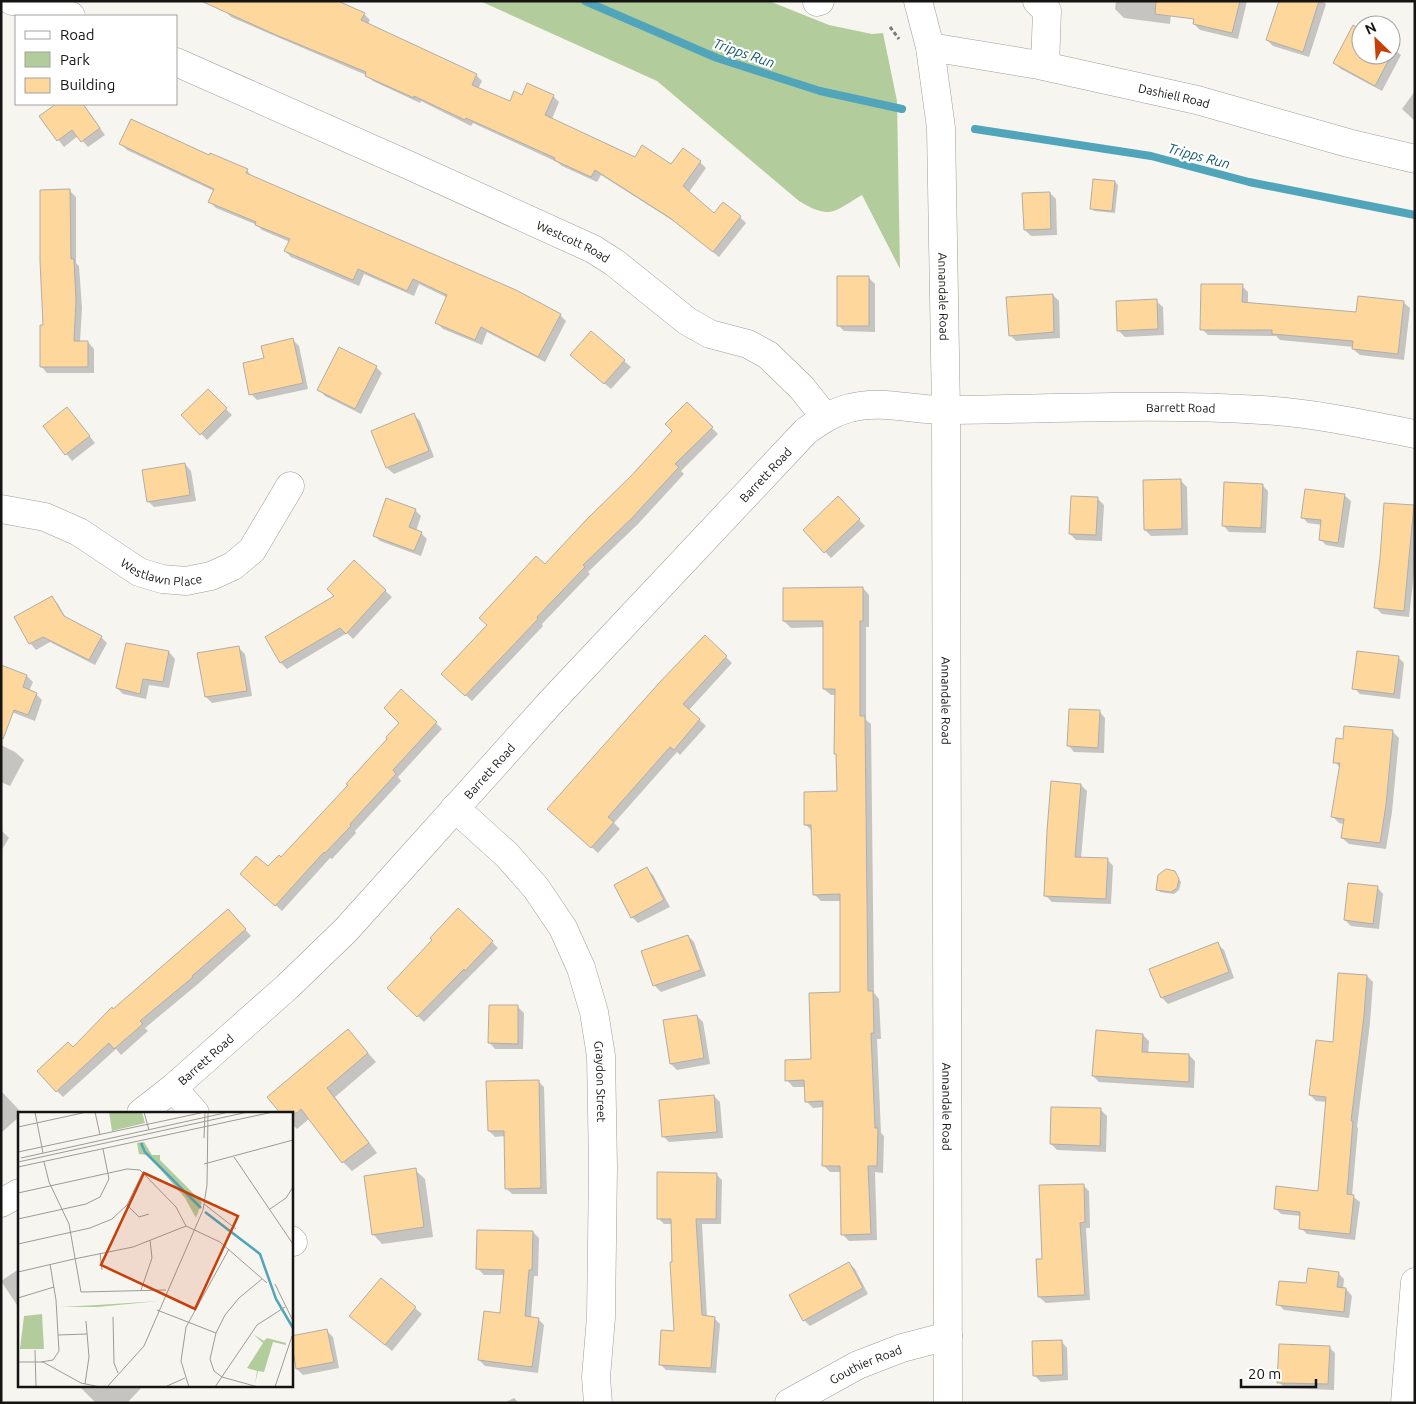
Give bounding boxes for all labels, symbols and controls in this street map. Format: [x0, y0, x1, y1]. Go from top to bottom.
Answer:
legend [15, 15, 178, 105]
north arrow [1351, 15, 1401, 65]
text: N [1362, 19, 1379, 38]
text: Road [60, 26, 95, 43]
water label: Tripps Run [711, 35, 777, 71]
text: Park [60, 51, 90, 68]
text: Building [60, 76, 115, 93]
street label: Dashiell Road [1137, 81, 1211, 110]
water label: Tripps Run [1166, 140, 1232, 172]
street label: Westcott Road [535, 218, 612, 265]
street label: Annandale Road [937, 253, 951, 341]
street label: Barrett Road [1146, 400, 1216, 414]
street label: Barrett Road [737, 445, 794, 504]
street label: Westlawn Place [119, 555, 203, 588]
street label: Annandale Road [940, 657, 953, 745]
street label: Barrett Road [461, 741, 517, 801]
street label: Barrett Road [175, 1031, 236, 1087]
street label: Graydon Street [592, 1040, 609, 1123]
street label: Annandale Road [941, 1063, 954, 1151]
inset map [18, 1112, 292, 1386]
street label: Gouthier Road [827, 1342, 903, 1386]
scale bar [1241, 1356, 1316, 1388]
text: 20 m [1248, 1365, 1281, 1382]

